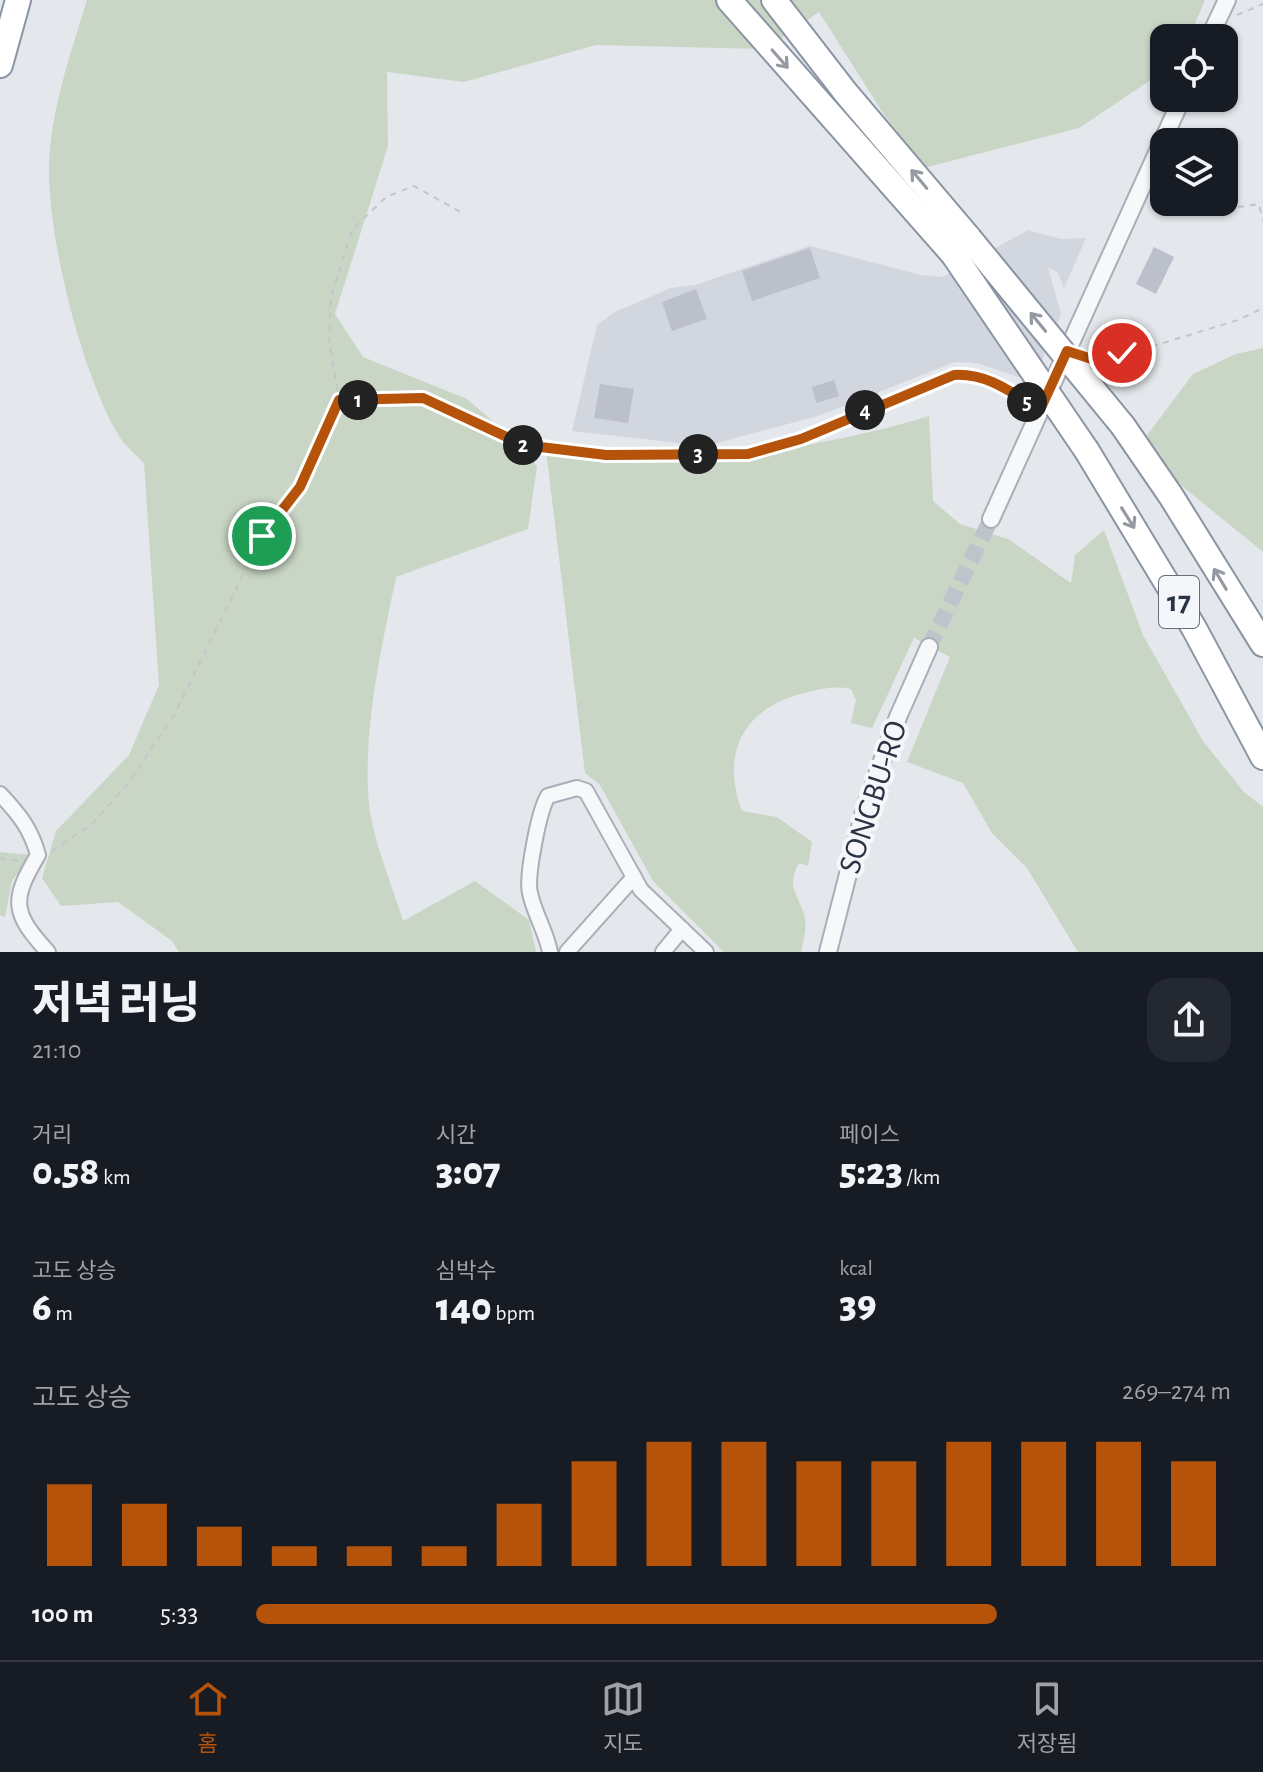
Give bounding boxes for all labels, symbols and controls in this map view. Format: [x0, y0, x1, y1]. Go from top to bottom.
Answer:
map controls [1150, 24, 1238, 216]
button: locate [1150, 24, 1238, 112]
one-way arrow [771, 48, 789, 68]
button: layers [1150, 128, 1238, 216]
one-way arrow [910, 169, 928, 189]
one-way arrow [1029, 313, 1047, 333]
pin [1088, 319, 1156, 387]
icon: check [1100, 331, 1144, 375]
pin: 1 [338, 380, 378, 420]
pin: 5 [1007, 382, 1047, 422]
text: 1 [354, 389, 362, 411]
pin: 4 [845, 390, 885, 430]
text: 5 [1022, 391, 1032, 413]
text: 4 [859, 399, 871, 421]
pin: 2 [503, 425, 543, 465]
text: 2 [518, 434, 528, 456]
pin: 3 [678, 434, 718, 474]
text: 3 [693, 443, 703, 465]
pin [228, 502, 296, 570]
one-way arrow [1120, 506, 1136, 528]
icon: arrive [240, 514, 284, 558]
one-way arrow [1212, 568, 1228, 591]
road number: 17 [1159, 576, 1199, 628]
street label: SONGBU-RO [833, 717, 913, 877]
button: share [1147, 978, 1231, 1062]
text: 저녁 러닝 [32, 983, 200, 1027]
text: 21:10 [32, 1037, 81, 1063]
text: 거리 [32, 1124, 72, 1146]
text: 시간 [436, 1124, 476, 1146]
text: 페이스 [839, 1124, 900, 1146]
text: 0.58 [32, 1152, 99, 1192]
text: 3:07 [436, 1152, 501, 1192]
text: 5:23 [839, 1152, 903, 1192]
text: km [99, 1166, 131, 1188]
text: /km [903, 1166, 940, 1188]
text: kcal [839, 1257, 873, 1279]
text: 고도 상승 [32, 1260, 117, 1282]
text: 심박수 [436, 1260, 496, 1282]
text: 39 [839, 1285, 877, 1325]
text: 6 [32, 1288, 52, 1328]
text: 140 [436, 1288, 492, 1328]
text: m [52, 1302, 73, 1324]
text: bpm [492, 1302, 535, 1324]
text: 269–274 m [1122, 1378, 1231, 1404]
text: 고도 상승 [32, 1385, 132, 1411]
text: 100 m [32, 1601, 93, 1627]
text: 5:33 [160, 1601, 198, 1627]
tab: 홈 [186, 1677, 230, 1757]
tab: 지도 [601, 1677, 645, 1757]
tab: 저장됨 [1017, 1677, 1077, 1757]

